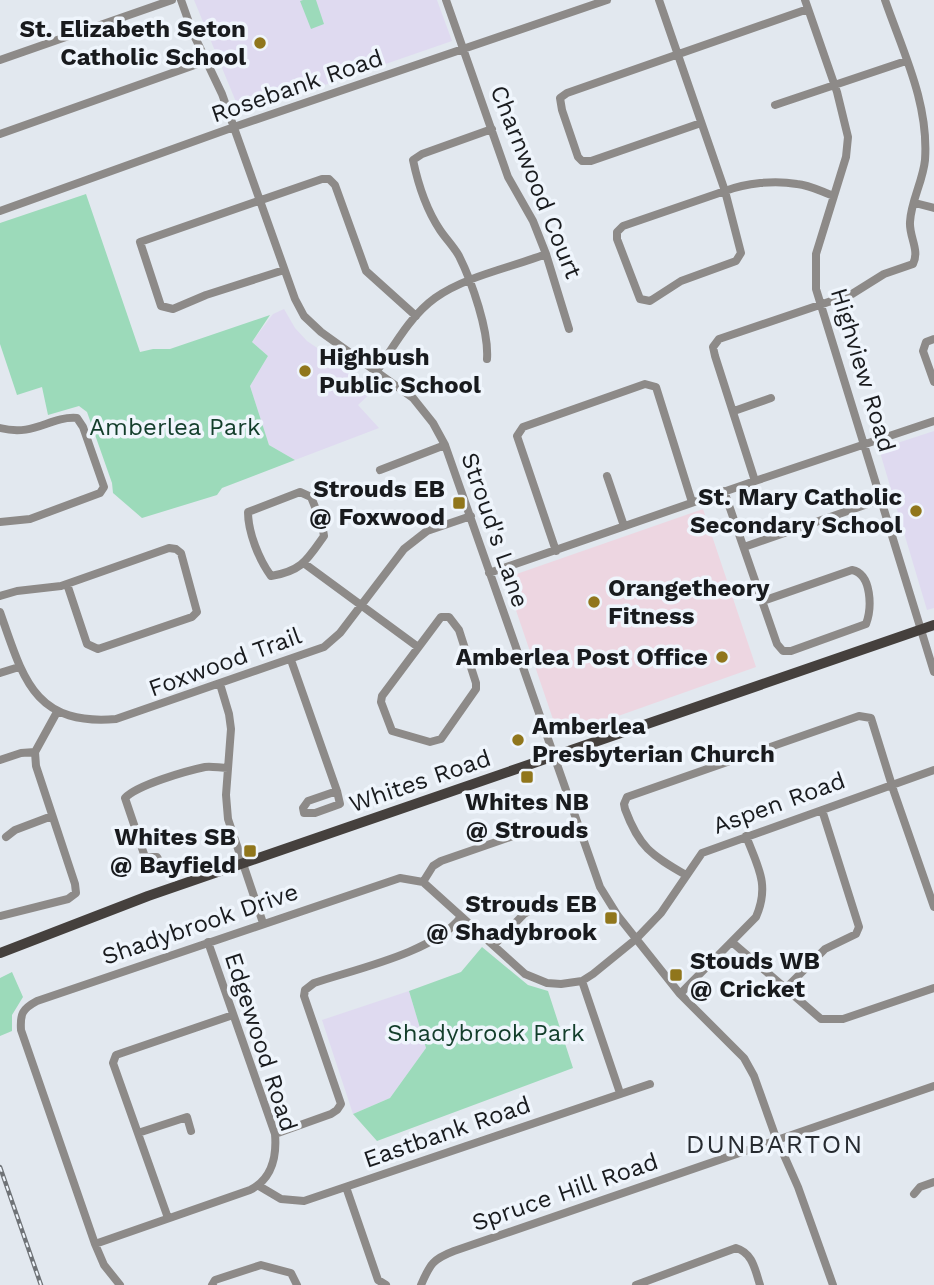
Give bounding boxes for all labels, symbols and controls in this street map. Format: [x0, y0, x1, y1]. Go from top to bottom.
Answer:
place label: St. Elizabeth Seton Catholic School [20, 15, 246, 71]
marker: St. Elizabeth Seton Catholic School [252, 35, 268, 51]
street label: Rosebank Road [207, 43, 387, 129]
street label: Charnwood Court [484, 81, 588, 283]
street label: Highview Road [825, 285, 901, 455]
place label: Highbush Public School [319, 343, 481, 399]
marker: Highbush Public School [297, 363, 313, 379]
park label: Amberlea Park [89, 413, 261, 441]
street label: Stroud's Lane [455, 449, 535, 611]
place label: Strouds EB @ Foxwood [309, 475, 445, 531]
place label: St. Mary Catholic Secondary School [690, 483, 902, 539]
marker: Strouds EB @ Foxwood [451, 495, 467, 511]
marker: St. Mary Catholic Secondary School [908, 503, 924, 519]
place label: Orangetheory Fitness [608, 574, 770, 630]
marker: Orangetheory Fitness [586, 594, 602, 610]
street label: Foxwood Trail [145, 621, 306, 703]
place label: Amberlea Post Office [456, 643, 708, 671]
marker: Amberlea Post Office [714, 649, 730, 665]
place label: Amberlea Presbyterian Church [532, 712, 775, 768]
marker: Amberlea Presbyterian Church [510, 732, 526, 748]
street label: Whites Road [346, 744, 494, 818]
street label: Aspen Road [709, 766, 849, 840]
marker: Whites NB @ Strouds [519, 769, 535, 785]
place label: Whites NB @ Strouds [465, 788, 589, 844]
place label: Whites SB @ Bayfield [110, 823, 236, 879]
marker: Whites SB @ Bayfield [242, 843, 258, 859]
street label: Shadybrook Drive [98, 877, 302, 971]
place label: Strouds EB @ Shadybrook [426, 890, 597, 946]
marker: Strouds EB @ Shadybrook [603, 910, 619, 926]
place label: Stouds WB @ Cricket [690, 947, 820, 1003]
street label: Edgewood Road [219, 949, 303, 1135]
marker: Stouds WB @ Cricket [668, 967, 684, 983]
park label: Shadybrook Park [387, 1019, 585, 1047]
street label: Eastbank Road [360, 1090, 534, 1174]
district label: DUNBARTON [686, 1129, 864, 1159]
street label: Spruce Hill Road [468, 1147, 662, 1237]

